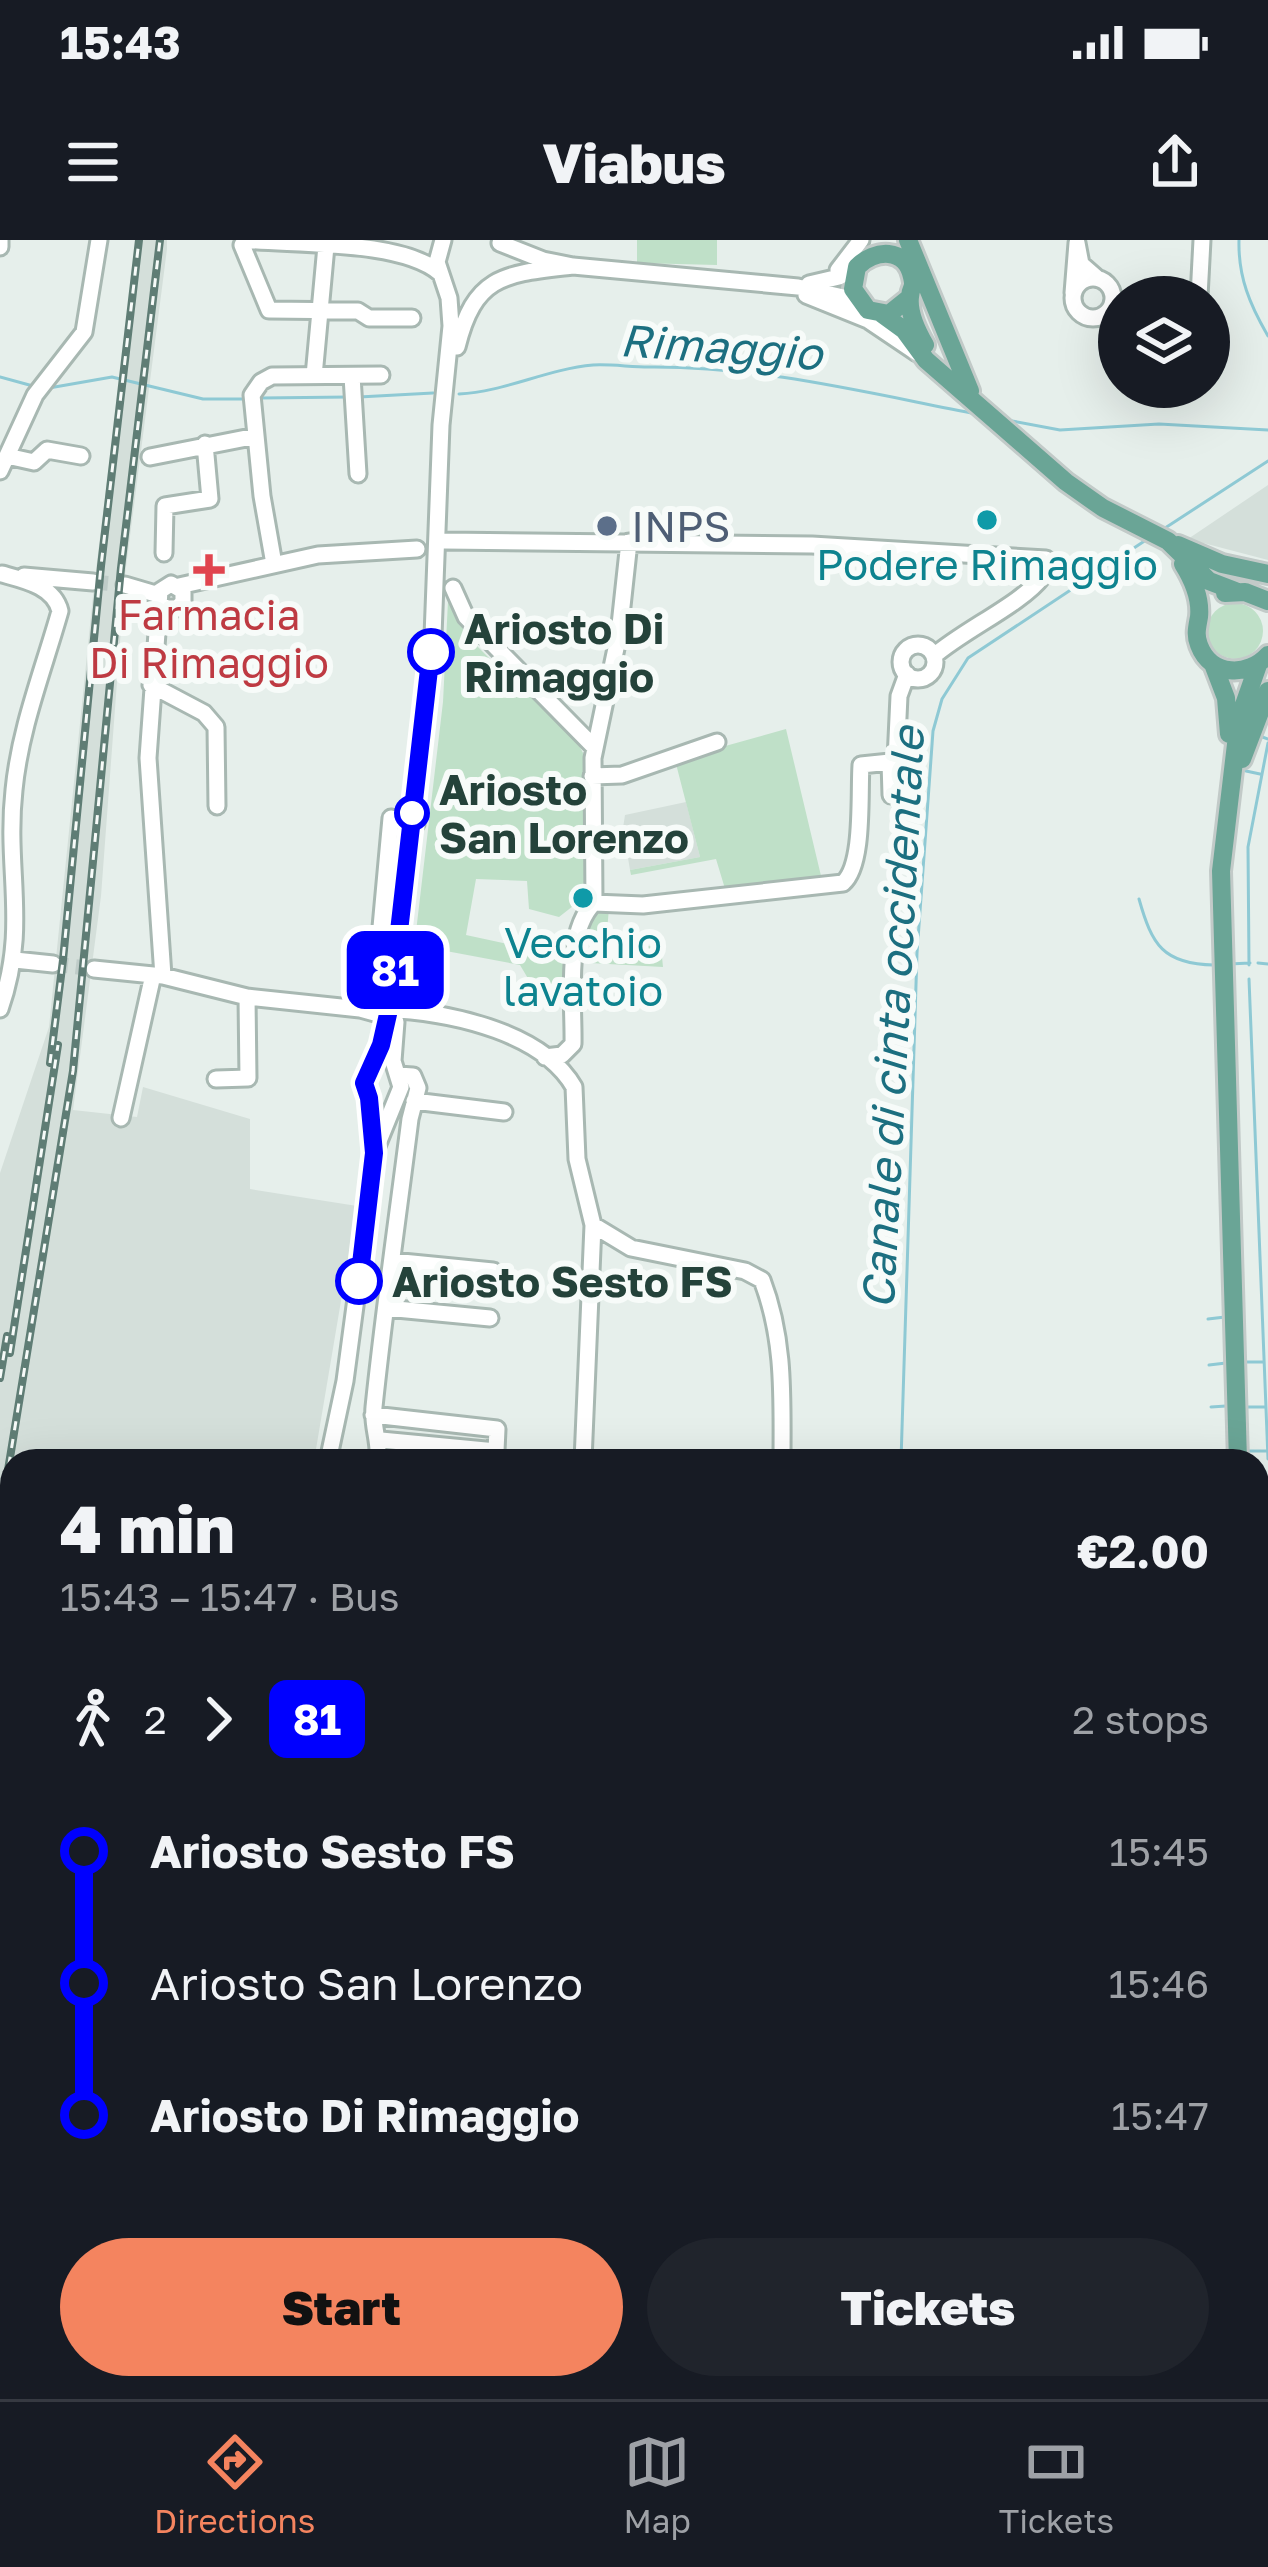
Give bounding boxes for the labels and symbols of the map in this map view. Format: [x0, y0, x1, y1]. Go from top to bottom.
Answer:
water label: Rimaggio [618, 312, 827, 380]
place label: INPS [631, 501, 731, 551]
marker: Podere Rimaggio [974, 507, 1000, 533]
marker: INPS [594, 513, 620, 539]
place label: Podere Rimaggio [816, 539, 1158, 589]
marker: Farmacia Di Rimaggio [196, 557, 222, 583]
place label: Farmacia Di Rimaggio [89, 589, 329, 687]
place label: Ariosto Di Rimaggio [464, 603, 664, 701]
marker: Ariosto Di Rimaggio [409, 630, 453, 674]
water label: Canale di cinta occidentale [850, 723, 934, 1310]
place label: Ariosto San Lorenzo [439, 764, 689, 862]
marker: Ariosto San Lorenzo [396, 797, 428, 829]
marker: Vecchio lavatoio [570, 885, 596, 911]
place label: Vecchio lavatoio [503, 917, 663, 1015]
line badge: 81 [341, 931, 449, 1009]
place label: Ariosto Sesto FS [392, 1256, 733, 1306]
marker: Ariosto Sesto FS [337, 1259, 381, 1303]

